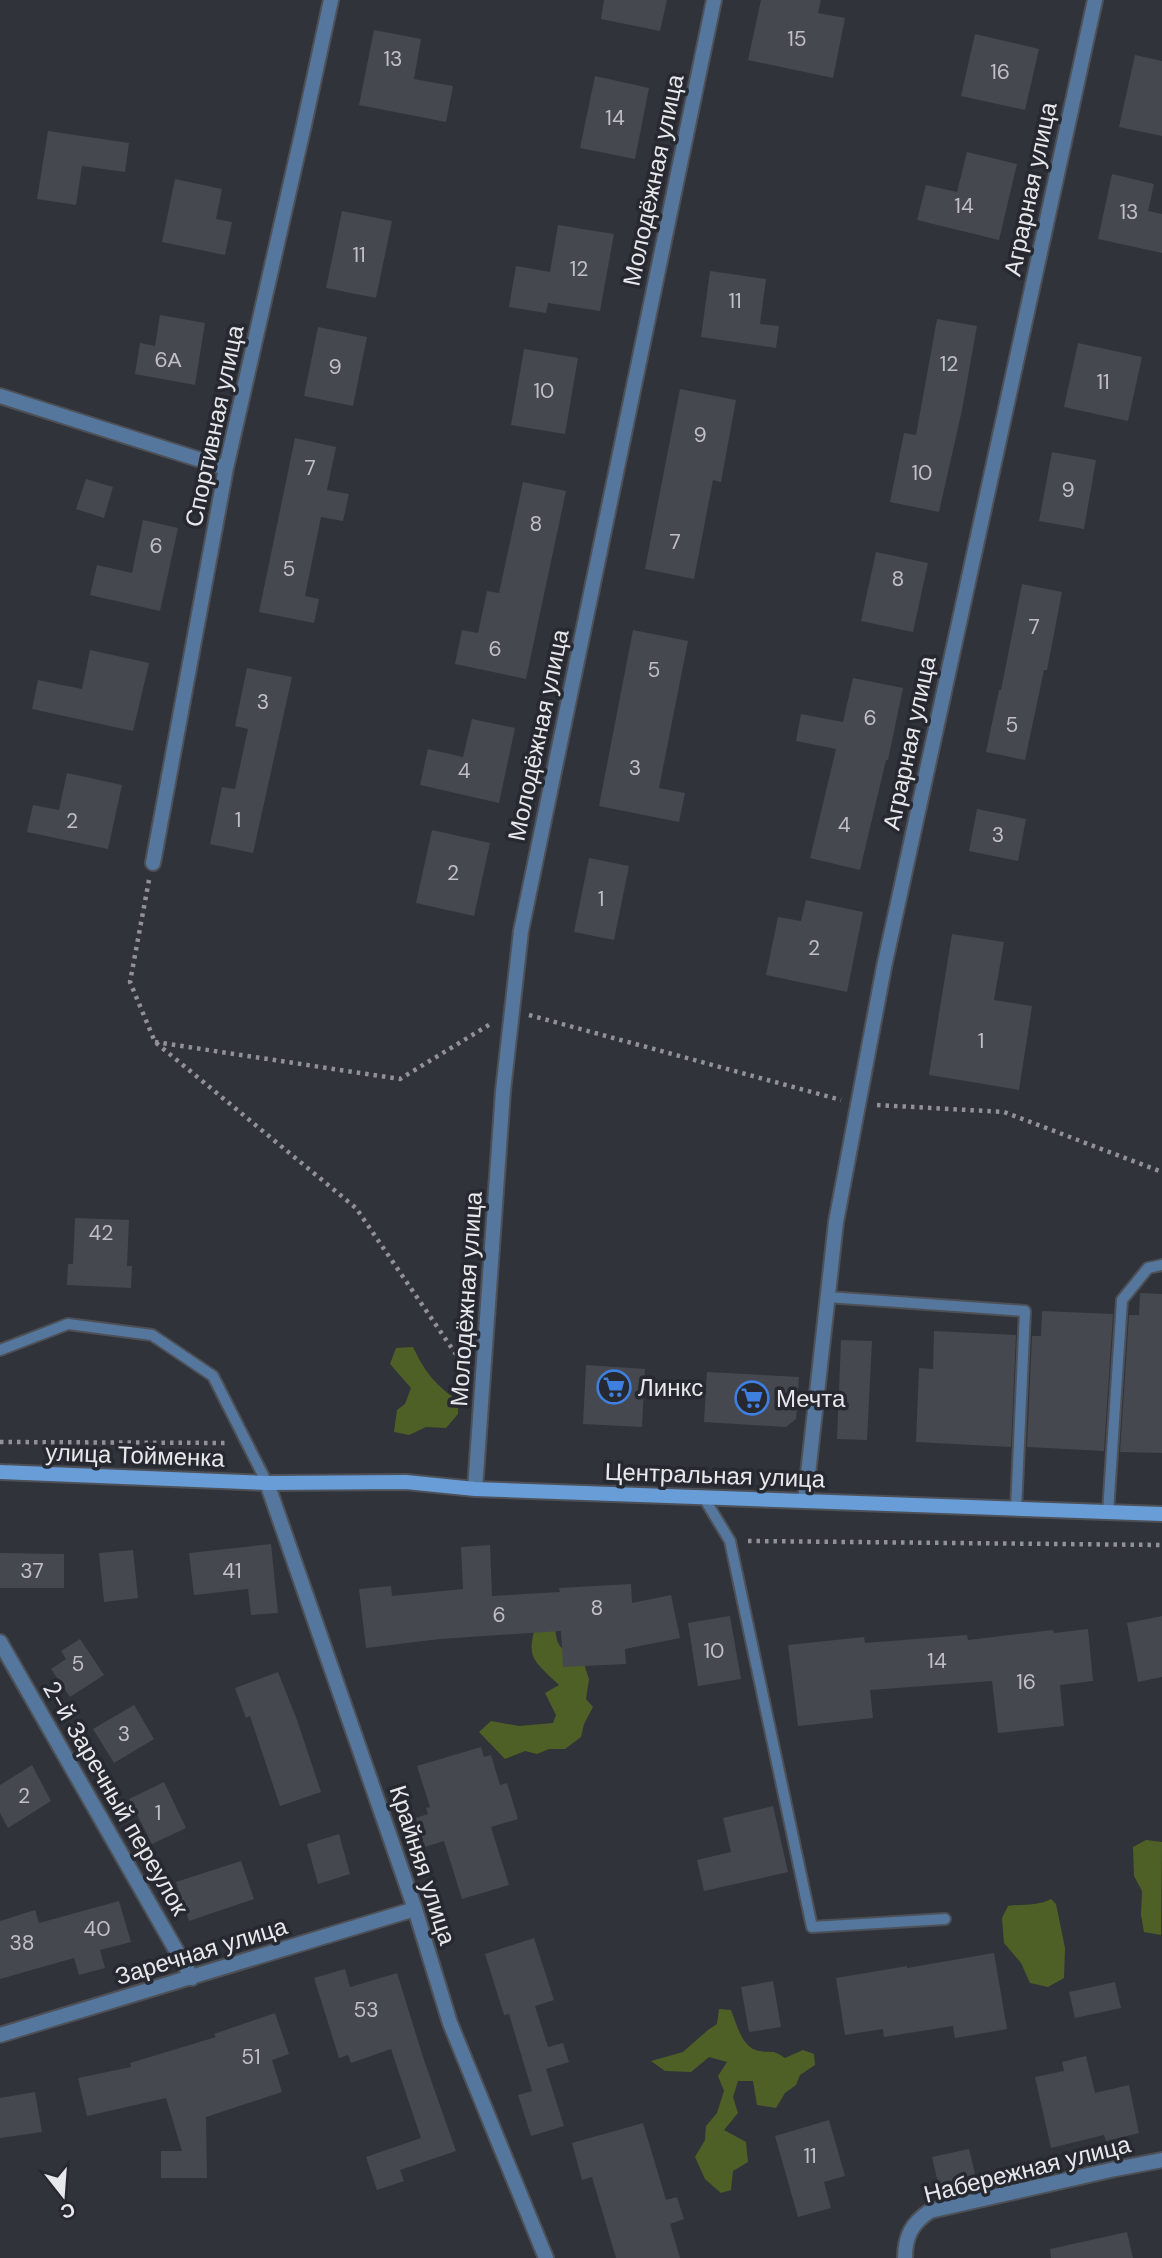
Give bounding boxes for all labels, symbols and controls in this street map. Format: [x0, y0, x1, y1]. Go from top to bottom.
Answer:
house number: 15 [787, 25, 807, 53]
house number: 13 [384, 45, 402, 73]
house number: 16 [990, 58, 1010, 86]
street label: Молодёжная улица [615, 71, 691, 289]
street label: Аграрная улица [996, 99, 1064, 279]
house number: 14 [605, 104, 625, 132]
house number: 14 [954, 192, 974, 220]
house number: 13 [1120, 198, 1138, 226]
house number: 11 [352, 241, 366, 269]
house number: 12 [570, 255, 588, 283]
house number: 11 [728, 287, 742, 315]
street label: Спортивная улица [177, 322, 251, 530]
house number: 6А [154, 346, 182, 374]
house number: 12 [940, 350, 958, 378]
house number: 9 [328, 353, 342, 381]
house number: 11 [1096, 368, 1110, 396]
house number: 10 [534, 377, 554, 405]
house number: 9 [693, 421, 707, 449]
house number: 7 [304, 454, 316, 482]
house number: 10 [912, 459, 932, 487]
house number: 9 [1061, 476, 1075, 504]
house number: 8 [530, 510, 542, 538]
house number: 7 [669, 528, 681, 556]
house number: 6 [149, 532, 163, 560]
house number: 5 [283, 555, 295, 583]
house number: 8 [892, 565, 904, 593]
house number: 7 [1028, 613, 1040, 641]
street label: Молодёжная улица [500, 626, 576, 844]
house number: 6 [488, 635, 502, 663]
street label: Аграрная улица [875, 653, 943, 833]
house number: 5 [648, 656, 660, 684]
house number: 3 [257, 688, 269, 716]
house number: 6 [863, 704, 877, 732]
house number: 5 [1006, 711, 1018, 739]
house number: 3 [629, 754, 641, 782]
house number: 4 [458, 757, 471, 785]
house number: 1 [235, 806, 241, 834]
house number: 2 [66, 807, 78, 835]
house number: 4 [838, 811, 851, 839]
house number: 3 [992, 821, 1004, 849]
house number: 2 [447, 859, 459, 887]
house number: 1 [598, 885, 604, 913]
house number: 2 [808, 934, 820, 962]
house number: 1 [978, 1027, 984, 1055]
street label: Молодёжная улица [443, 1190, 489, 1408]
house number: 42 [89, 1219, 113, 1247]
supermarket icon: Линкс [595, 1368, 633, 1406]
place label: Линкс [638, 1372, 703, 1403]
supermarket icon: Мечта [733, 1379, 771, 1417]
place label: Мечта [776, 1383, 846, 1414]
street label: улица Тойменка [45, 1436, 226, 1474]
street label: Центральная улица [604, 1456, 826, 1494]
house number: 37 [20, 1557, 44, 1585]
house number: 41 [222, 1557, 242, 1585]
house number: 8 [591, 1594, 603, 1622]
house number: 6 [492, 1601, 506, 1629]
house number: 10 [704, 1637, 724, 1665]
house number: 14 [927, 1647, 947, 1675]
house number: 5 [72, 1650, 84, 1678]
house number: 16 [1016, 1668, 1036, 1696]
street label: 2-й Заречный переулок [36, 1675, 196, 1921]
house number: 3 [118, 1720, 130, 1748]
street label: Крайняя улица [383, 1781, 464, 1949]
house number: 2 [18, 1782, 30, 1810]
house number: 1 [155, 1799, 161, 1827]
street label: Заречная улица [111, 1910, 291, 1992]
house number: 40 [83, 1915, 111, 1943]
house number: 38 [9, 1929, 35, 1957]
house number: 53 [353, 1996, 379, 2024]
house number: 51 [241, 2043, 261, 2071]
street label: Набережная улица [920, 2128, 1134, 2210]
house number: 11 [803, 2142, 817, 2170]
north arrow [28, 2160, 98, 2230]
text: С [57, 2197, 78, 2225]

